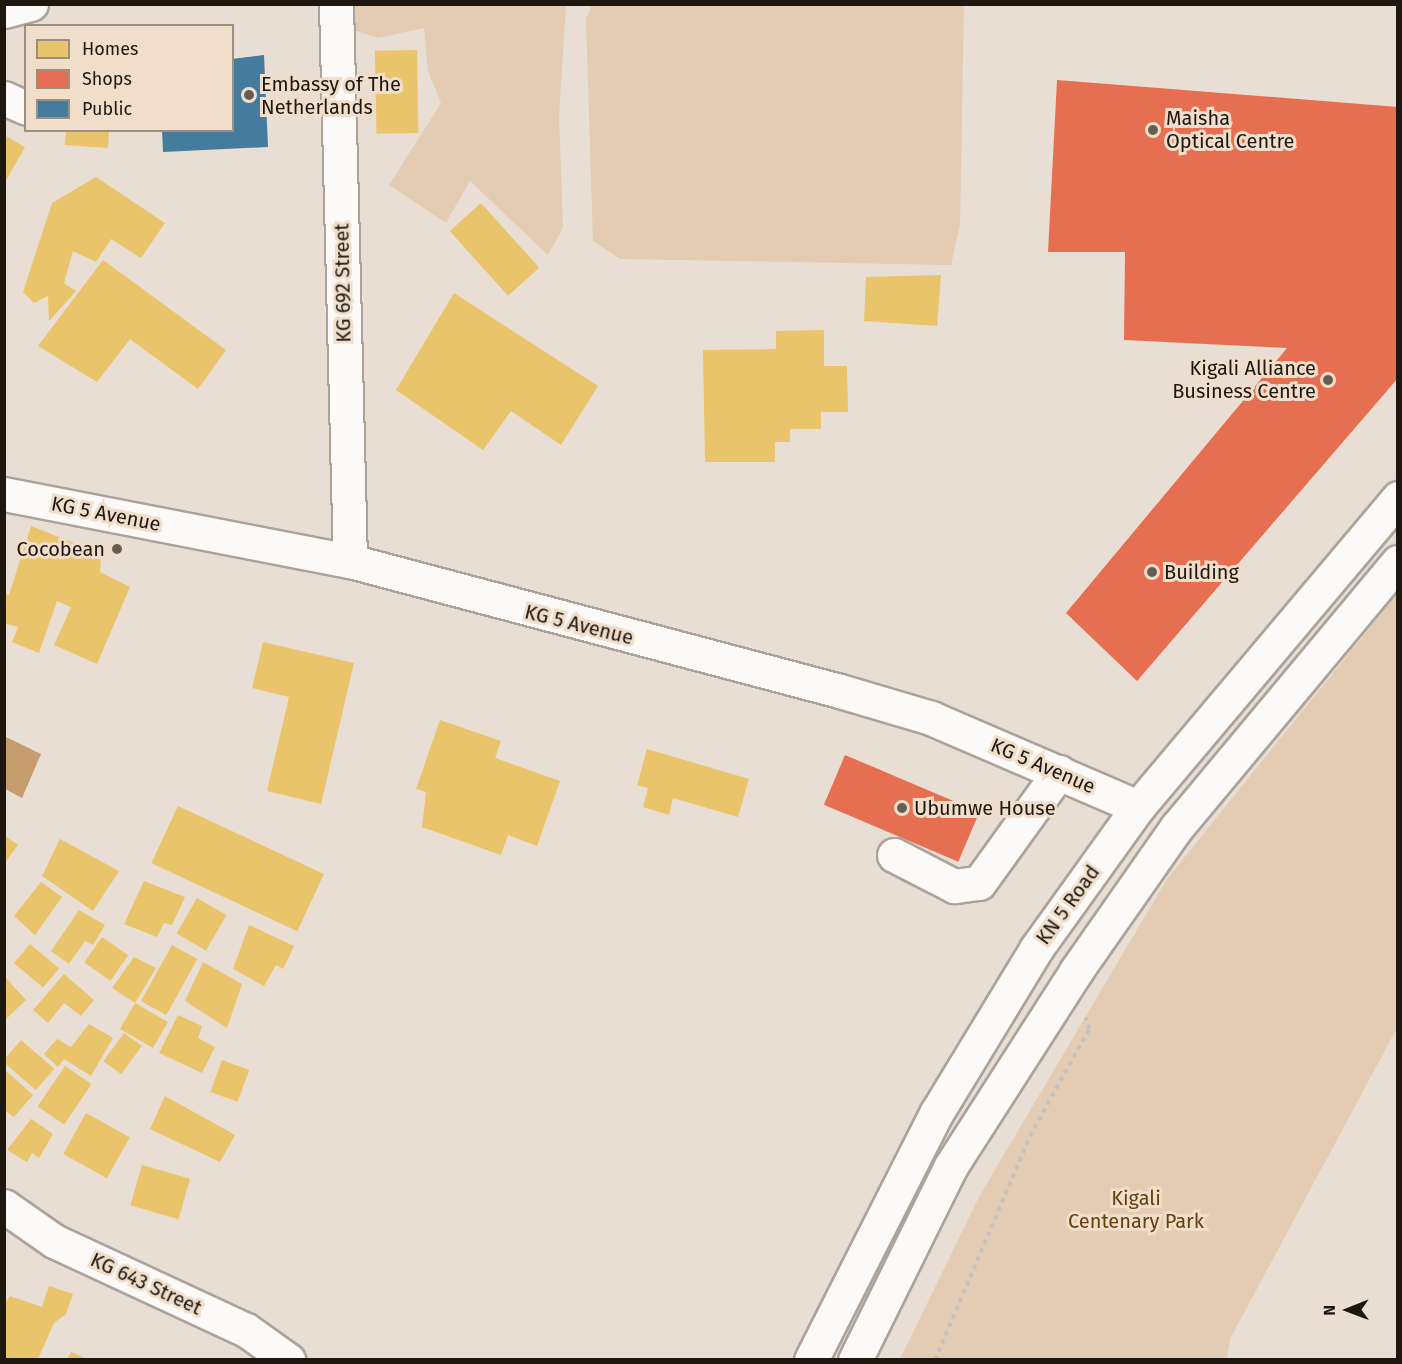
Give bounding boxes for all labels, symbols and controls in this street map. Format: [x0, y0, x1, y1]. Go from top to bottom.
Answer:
legend [24, 24, 234, 132]
text: Homes [82, 38, 138, 60]
text: Shops [82, 68, 132, 90]
place label: Embassy of The Netherlands [261, 72, 401, 119]
marker: Embassy of The Netherlands [242, 88, 256, 102]
text: Public [82, 98, 132, 120]
place label: Maisha Optical Centre [1166, 106, 1294, 153]
marker: Maisha Optical Centre [1144, 121, 1162, 139]
street label: KG 692 Street [330, 223, 356, 343]
place label: Kigali Alliance Business Centre [1172, 356, 1316, 403]
marker: Kigali Alliance Business Centre [1321, 373, 1335, 387]
street label: KG 5 Avenue [49, 492, 163, 536]
place label: Cocobean [17, 537, 105, 561]
marker: Cocobean [110, 542, 124, 556]
place label: Building [1164, 560, 1239, 584]
marker: Building [1145, 565, 1159, 579]
street label: KG 5 Avenue [522, 600, 636, 650]
street label: KG 5 Avenue [987, 733, 1099, 799]
place label: Ubumwe House [914, 796, 1056, 820]
marker: Ubumwe House [895, 801, 909, 815]
street label: KN 5 Road [1031, 861, 1105, 949]
park label: Kigali Centenary Park [1068, 1187, 1204, 1234]
street label: KG 643 Street [87, 1248, 205, 1320]
north arrow [1318, 1280, 1378, 1340]
text: N [1320, 1305, 1339, 1316]

